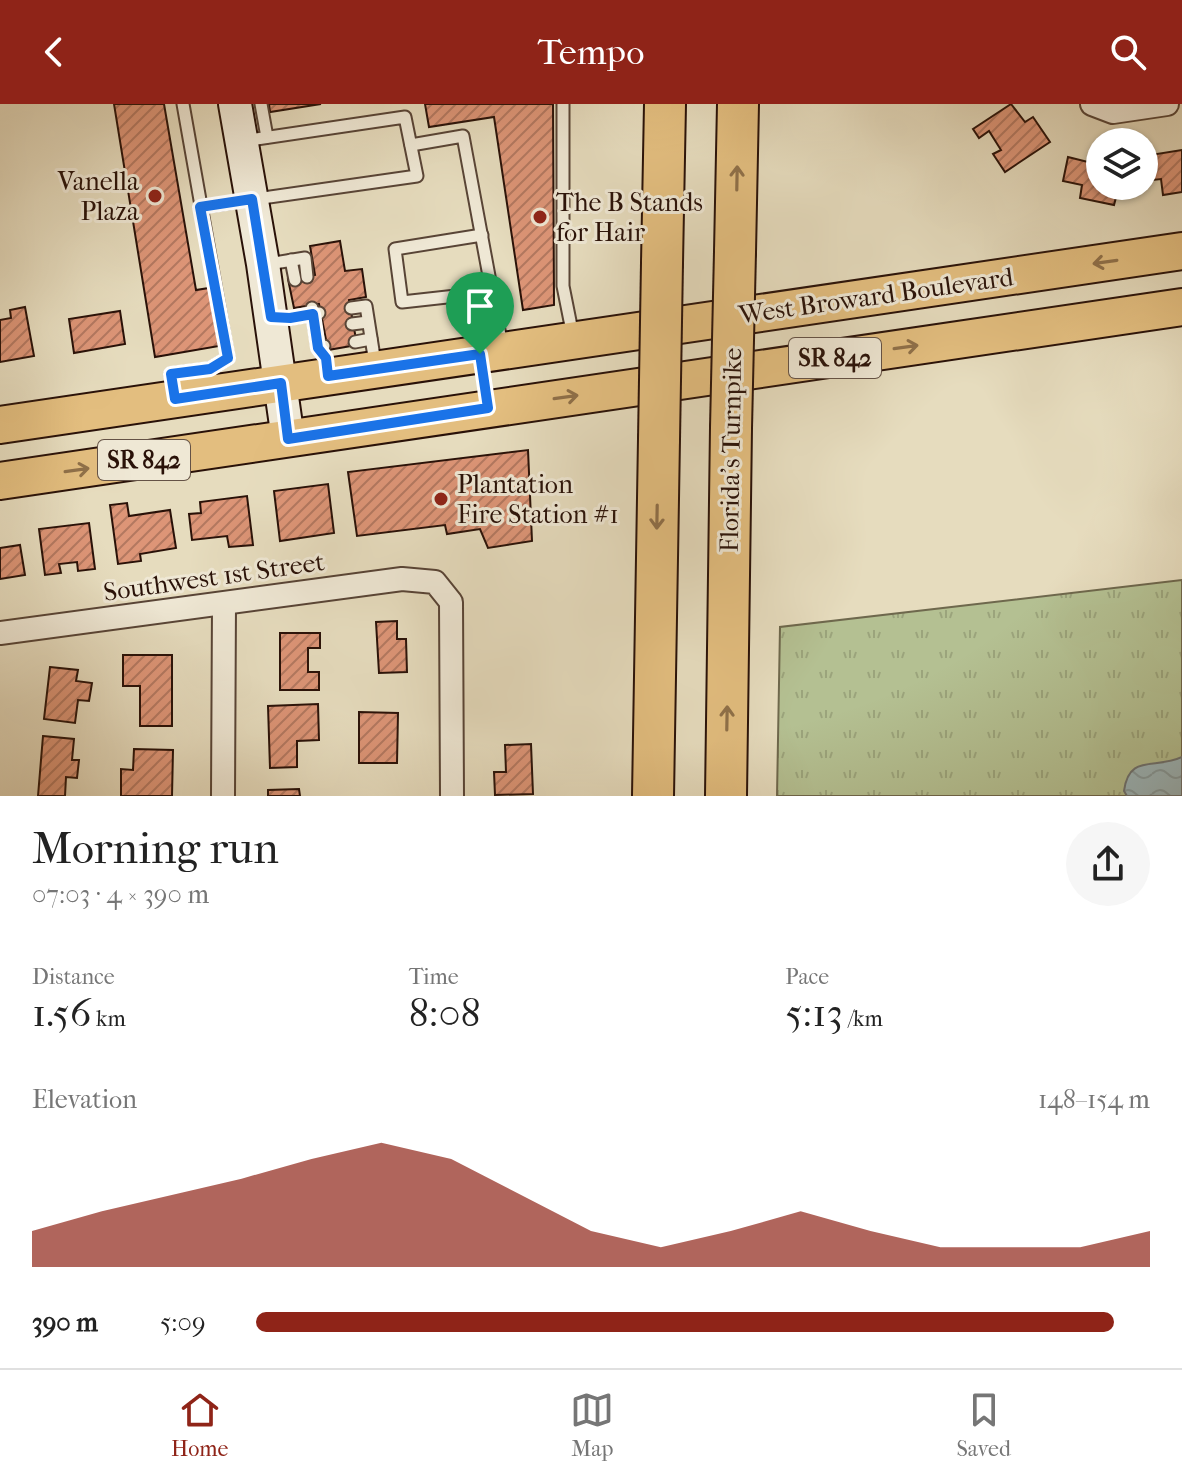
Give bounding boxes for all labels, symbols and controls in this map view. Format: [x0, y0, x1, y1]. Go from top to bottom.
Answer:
icon: back [32, 30, 76, 74]
icon: search [1106, 30, 1150, 74]
text: Tempo [538, 31, 644, 73]
map controls [1086, 128, 1158, 200]
button: layers [1086, 128, 1158, 200]
one-way arrow [729, 165, 744, 192]
place label: Vanella Plaza [57, 166, 140, 227]
marker: Vanella Plaza [146, 187, 164, 205]
place label: The B Stands for Hair [556, 187, 703, 248]
marker: The B Stands for Hair [531, 208, 549, 226]
one-way arrow [1093, 255, 1118, 270]
street label: West Broward Boulevard [736, 261, 1016, 331]
pin [446, 272, 514, 354]
icon: arrive [458, 284, 502, 328]
road number: SR 842 [789, 338, 881, 378]
one-way arrow [893, 339, 918, 354]
street label: Florida's Turnpike [714, 347, 748, 553]
one-way arrow [552, 389, 578, 404]
road number: SR 842 [98, 440, 190, 480]
one-way arrow [64, 462, 89, 477]
place label: Plantation Fire Station #1 [457, 469, 619, 530]
marker: Plantation Fire Station #1 [432, 490, 450, 508]
one-way arrow [650, 503, 665, 529]
street label: Southwest 1st Street [101, 546, 327, 608]
one-way arrow [719, 705, 735, 732]
button: share [1066, 822, 1150, 906]
text: Morning run [32, 823, 279, 874]
text: 07:03 · 4 × 390 m [32, 879, 209, 910]
text: Distance [32, 964, 115, 990]
text: Time [409, 964, 459, 990]
text: Pace [785, 964, 829, 990]
text: 1.56 [32, 990, 91, 1036]
text: 8:08 [409, 990, 481, 1036]
text: 5:13 [785, 990, 843, 1036]
text: km [91, 1006, 126, 1032]
text: /km [843, 1006, 883, 1032]
text: Elevation [32, 1084, 137, 1115]
text: 148–154 m [1038, 1084, 1150, 1115]
text: 390 m [32, 1307, 98, 1338]
text: 5:09 [160, 1307, 206, 1338]
tab: Home [171, 1388, 228, 1462]
tab: Map [570, 1388, 614, 1462]
tab: Saved [956, 1388, 1011, 1462]

